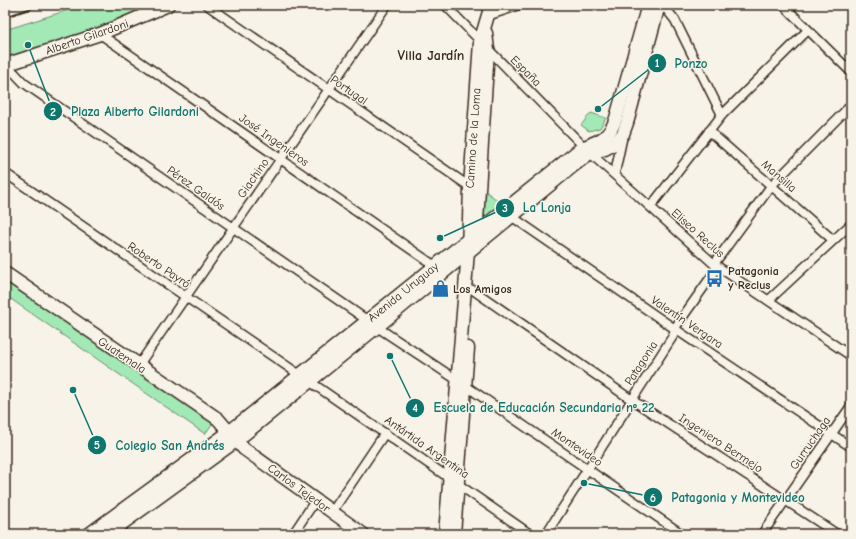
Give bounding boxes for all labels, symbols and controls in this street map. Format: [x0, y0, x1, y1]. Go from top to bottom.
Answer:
street label: Alberto Gilardoni [44, 16, 130, 58]
district label: Villa Jardín [398, 47, 464, 64]
callout: Ponzo [647, 51, 716, 76]
street label: España [508, 53, 544, 89]
text: 1 [655, 56, 660, 70]
text: Ponzo [674, 56, 708, 71]
street label: Portugal [328, 72, 370, 108]
street label: Camino de la Loma [463, 87, 483, 189]
callout: Plaza Alberto Gilardoni [43, 99, 207, 124]
text: Plaza Alberto Gilardoni [71, 104, 199, 119]
text: 2 [50, 105, 56, 119]
street label: José Ingenieros [237, 111, 311, 169]
street label: Giachino [234, 155, 272, 201]
street label: Mansilla [759, 157, 799, 195]
street label: Pérez Galdós [165, 163, 227, 213]
callout: La Lonja [495, 195, 579, 220]
text: La Lonja [523, 200, 571, 215]
text: 3 [502, 201, 508, 215]
street label: Eliseo Reclus [669, 206, 727, 260]
street label: Roberto Payró [125, 239, 193, 291]
street label: Avenida Uruguay [365, 259, 442, 325]
place label: Patagonia y Reclus [728, 264, 779, 292]
bus stop icon: Patagonia y Reclus [705, 268, 725, 288]
shop icon: Los Amigos [430, 279, 450, 299]
place label: Los Amigos [453, 282, 512, 296]
street label: Valentín Vergara [648, 293, 726, 351]
street label: Guatemala [95, 334, 149, 376]
street label: Patagonia [622, 338, 660, 388]
callout: Escuela de Educación Secundaria nº 22 [405, 395, 662, 420]
text: Escuela de Educación Secundaria nº 22 [433, 400, 655, 415]
text: 4 [412, 401, 418, 415]
street label: Ingeniero Bermejo [676, 411, 766, 475]
street label: Antártida Argentina [382, 413, 472, 481]
street label: Gurruchaga [787, 414, 833, 472]
street label: Montevideo [549, 425, 605, 469]
callout: Colegio San Andrés [87, 433, 232, 458]
text: 5 [94, 438, 100, 452]
text: Colegio San Andrés [116, 438, 225, 453]
street label: Carlos Tejedor [265, 461, 333, 516]
callout: Patagonia y Montevideo [643, 485, 812, 510]
text: Patagonia y Montevideo [671, 490, 805, 505]
text: 6 [650, 491, 656, 505]

